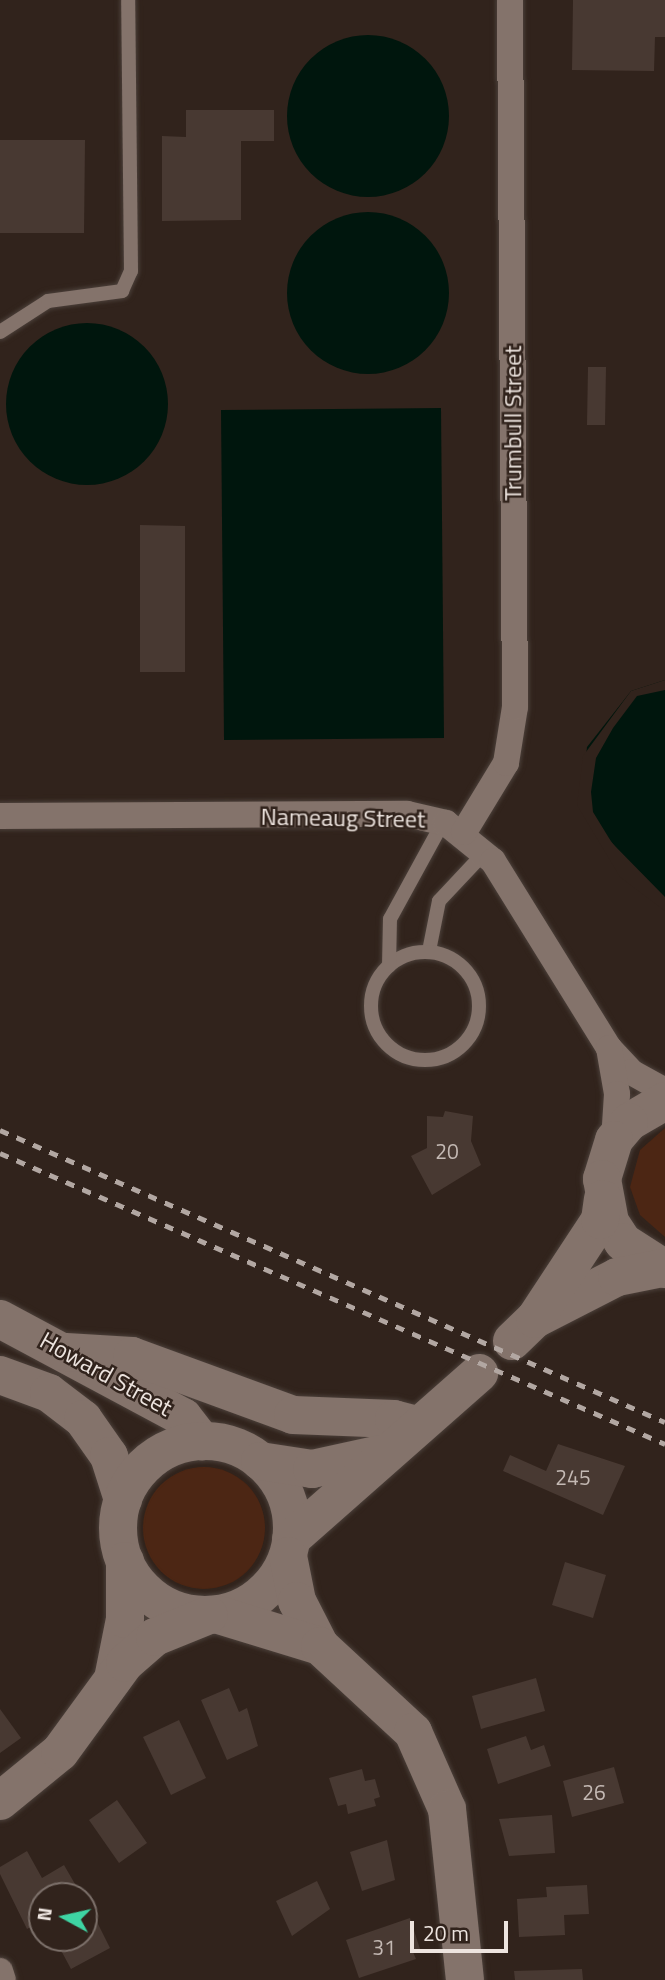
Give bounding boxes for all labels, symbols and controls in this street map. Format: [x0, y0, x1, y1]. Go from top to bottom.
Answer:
street label: Trumbull Street [499, 345, 527, 501]
street label: Nameaug Street [260, 802, 426, 834]
house number: 20 [435, 1138, 459, 1164]
street label: Howard Street [35, 1326, 177, 1422]
house number: 245 [555, 1464, 591, 1490]
house number: 26 [582, 1779, 606, 1805]
north arrow [28, 1882, 98, 1952]
text: N [28, 1906, 59, 1923]
scale bar [413, 1906, 511, 1950]
text: 20 m [423, 1917, 469, 1949]
house number: 31 [372, 1934, 396, 1960]

